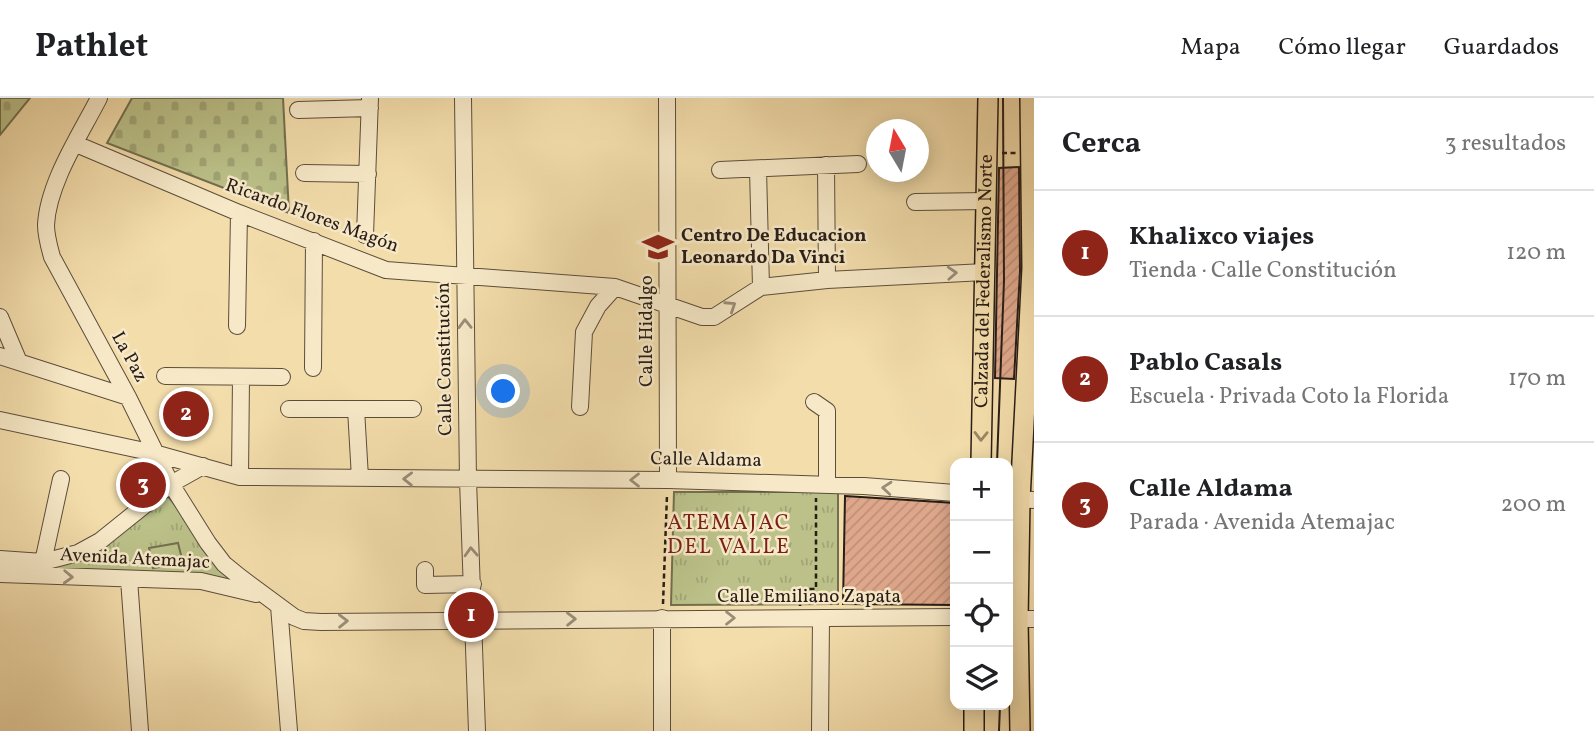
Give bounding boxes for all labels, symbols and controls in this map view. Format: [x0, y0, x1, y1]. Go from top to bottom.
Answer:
text: Pathlet [35, 25, 148, 71]
text: Mapa [1181, 31, 1241, 65]
text: Cómo llegar [1279, 31, 1406, 65]
text: Guardados [1444, 31, 1559, 65]
north arrow [866, 119, 929, 182]
text: Cerca [1062, 123, 1141, 165]
text: 3 resultados [1445, 128, 1566, 160]
street label: Calzada del Federalismo Norte [969, 154, 1000, 408]
street label: Ricardo Flores Magón [222, 173, 402, 259]
text: Khalixco viajes [1129, 219, 1314, 255]
place label: Centro De Educacion Leonardo Da Vinci [681, 223, 866, 271]
school or university icon: Centro De Educacion Leonardo Da Vinci [641, 230, 675, 264]
text: 1 [1080, 237, 1090, 269]
text: 120 m [1506, 237, 1566, 269]
text: Tienda · Calle Constitución [1129, 255, 1397, 287]
one-way arrow [947, 266, 958, 281]
street label: Calle Hidalgo [634, 275, 660, 387]
street label: Calle Constitución [431, 282, 459, 436]
one-way arrow [723, 301, 736, 314]
one-way arrow [457, 318, 473, 329]
street label: La Paz [105, 327, 153, 387]
text: Pablo Casals [1129, 345, 1282, 381]
text: 2 [1079, 363, 1091, 395]
text: 170 m [1508, 363, 1566, 395]
your location [486, 374, 520, 408]
text: Escuela · Privada Coto la Florida [1129, 381, 1449, 413]
pin: 2 [163, 388, 209, 440]
one-way arrow [974, 430, 989, 441]
street label: Calle Aldama [650, 446, 762, 474]
map controls [950, 458, 1013, 710]
button: + [950, 458, 1013, 521]
pin: 3 [120, 459, 166, 511]
one-way arrow [402, 471, 413, 487]
text: Calle Aldama [1129, 471, 1293, 507]
one-way arrow [630, 472, 640, 488]
one-way arrow [881, 480, 893, 495]
text: 3 [1079, 489, 1091, 521]
text: 200 m [1501, 489, 1566, 521]
text: Parada · Avenida Atemajac [1129, 507, 1395, 539]
district label: ATEMAJAC DEL VALLE [667, 509, 791, 562]
button: − [950, 521, 1013, 584]
street label: Avenida Atemajac [59, 542, 211, 576]
one-way arrow [464, 546, 479, 557]
one-way arrow [63, 569, 74, 584]
street label: Calle Emiliano Zapata [717, 584, 901, 610]
button: locate [950, 584, 1013, 647]
pin: 1 [448, 589, 494, 641]
one-way arrow [726, 610, 736, 626]
one-way arrow [566, 611, 576, 627]
one-way arrow [338, 614, 349, 629]
button: layers [950, 647, 1013, 710]

